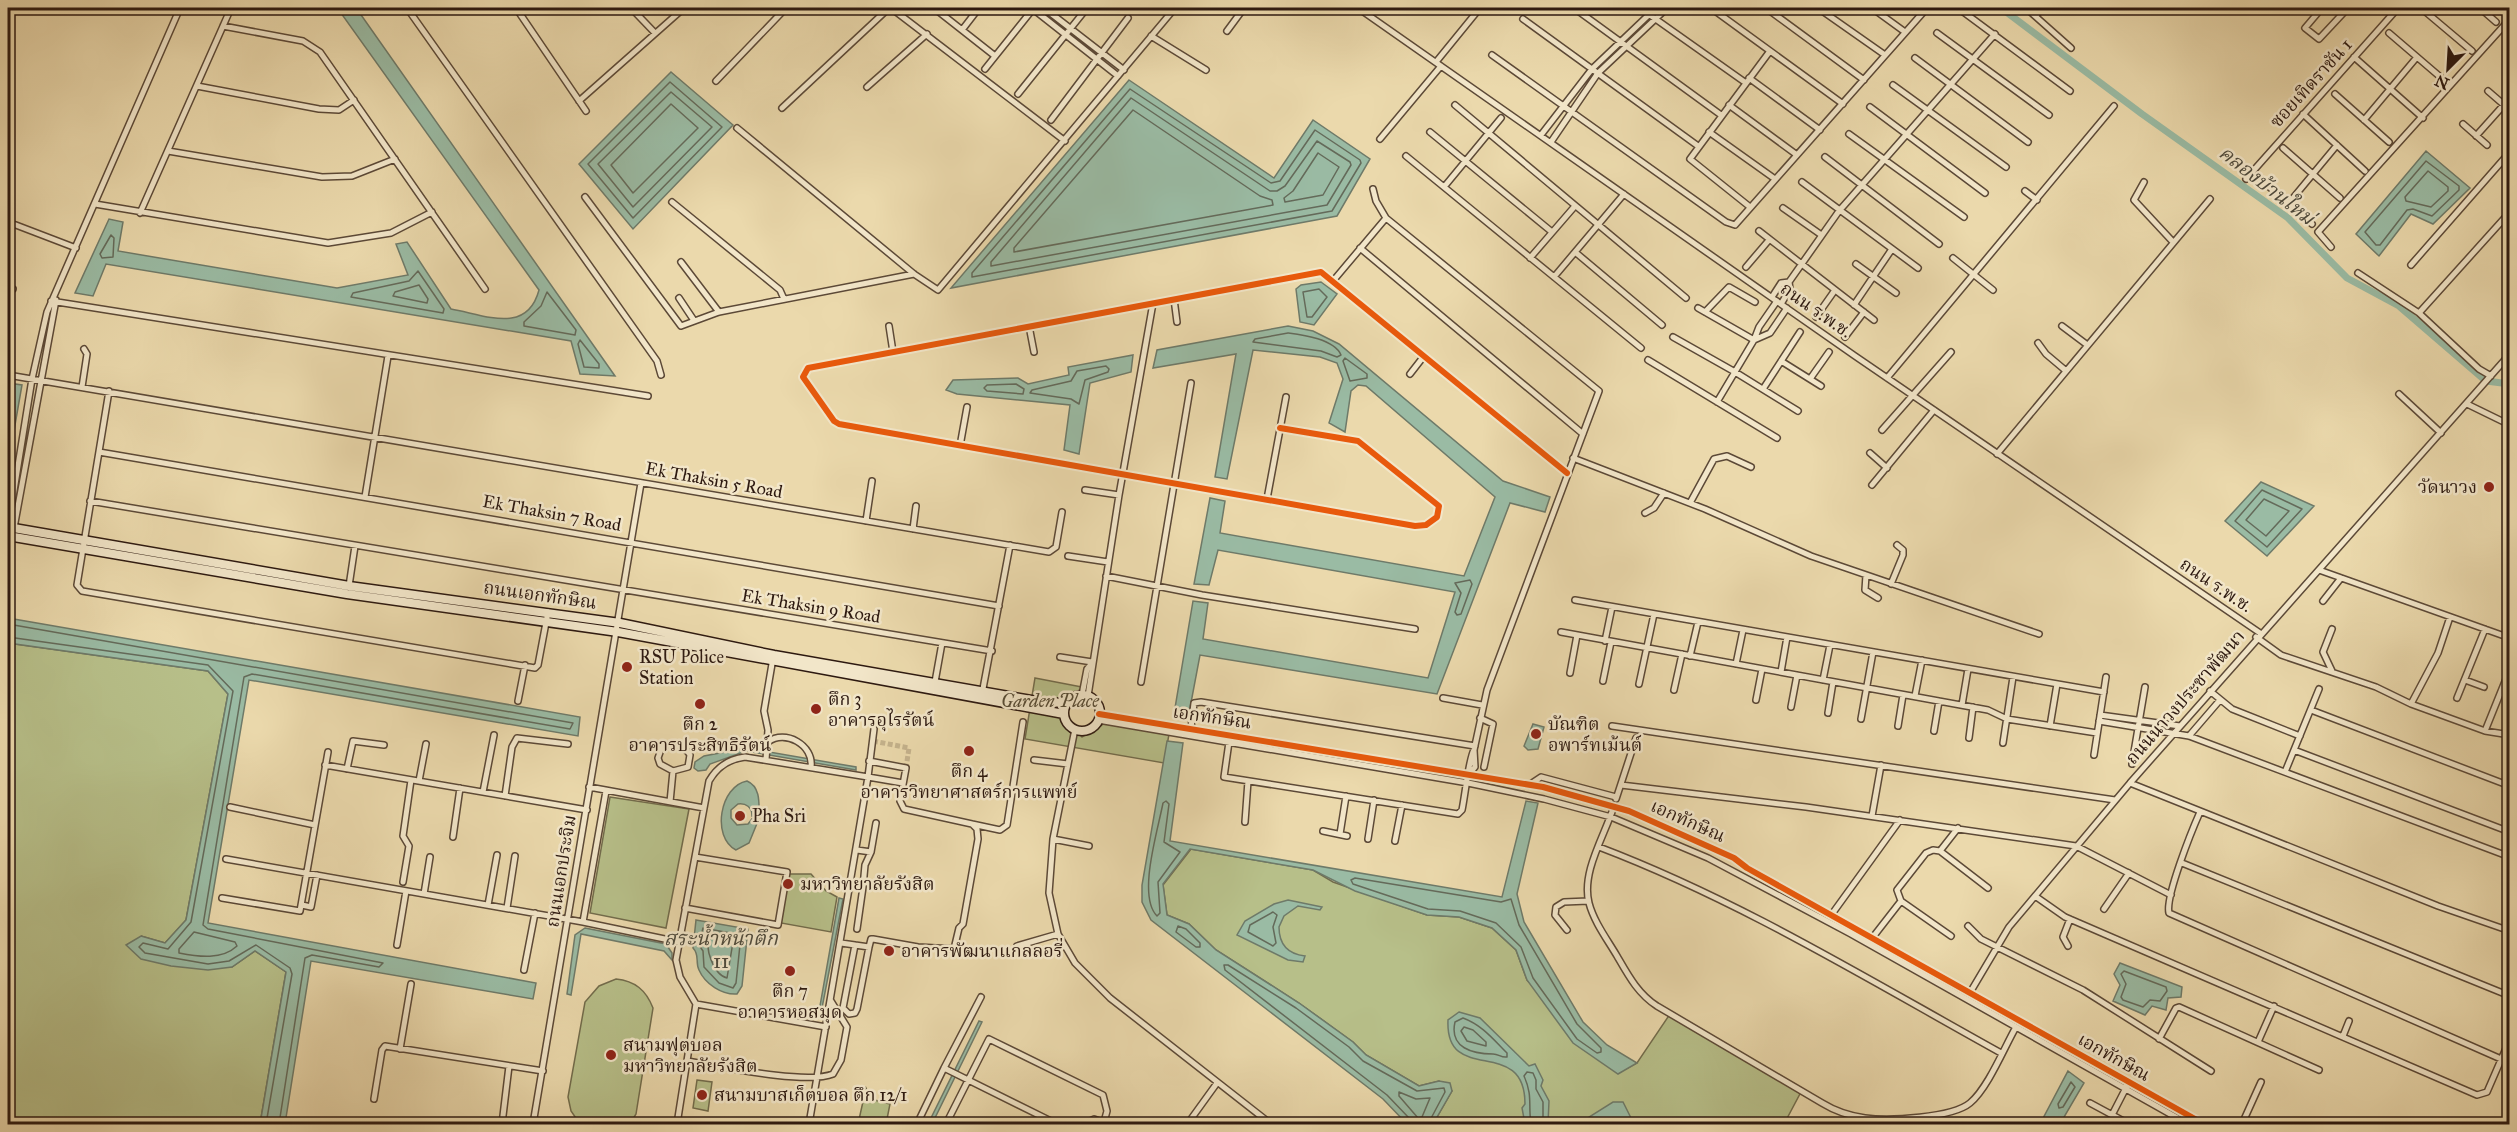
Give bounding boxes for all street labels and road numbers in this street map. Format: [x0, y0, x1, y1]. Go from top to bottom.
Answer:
street label: ซอยเทิดราชัน 1 [2265, 34, 2357, 132]
street label: ถนน ร.พ.ช. [1776, 277, 1856, 343]
street label: Ek Thaksin 5 Road [644, 457, 784, 503]
street label: Ek Thaksin 7 Road [481, 490, 623, 536]
street label: ถนน ร.พ.ช. [2176, 553, 2256, 617]
street label: ถนนเอกทักษิณ [482, 576, 598, 614]
street label: Ek Thaksin 9 Road [740, 584, 882, 628]
street label: ถนนนาวงประชาพัฒนา [2121, 625, 2249, 769]
street label: เอกทักษิณ [1171, 701, 1253, 733]
street label: เอกทักษิณ [1647, 795, 1729, 847]
street label: ถนนเอกประจิม [541, 813, 581, 929]
street label: เอกทักษิณ [2074, 1028, 2154, 1086]

